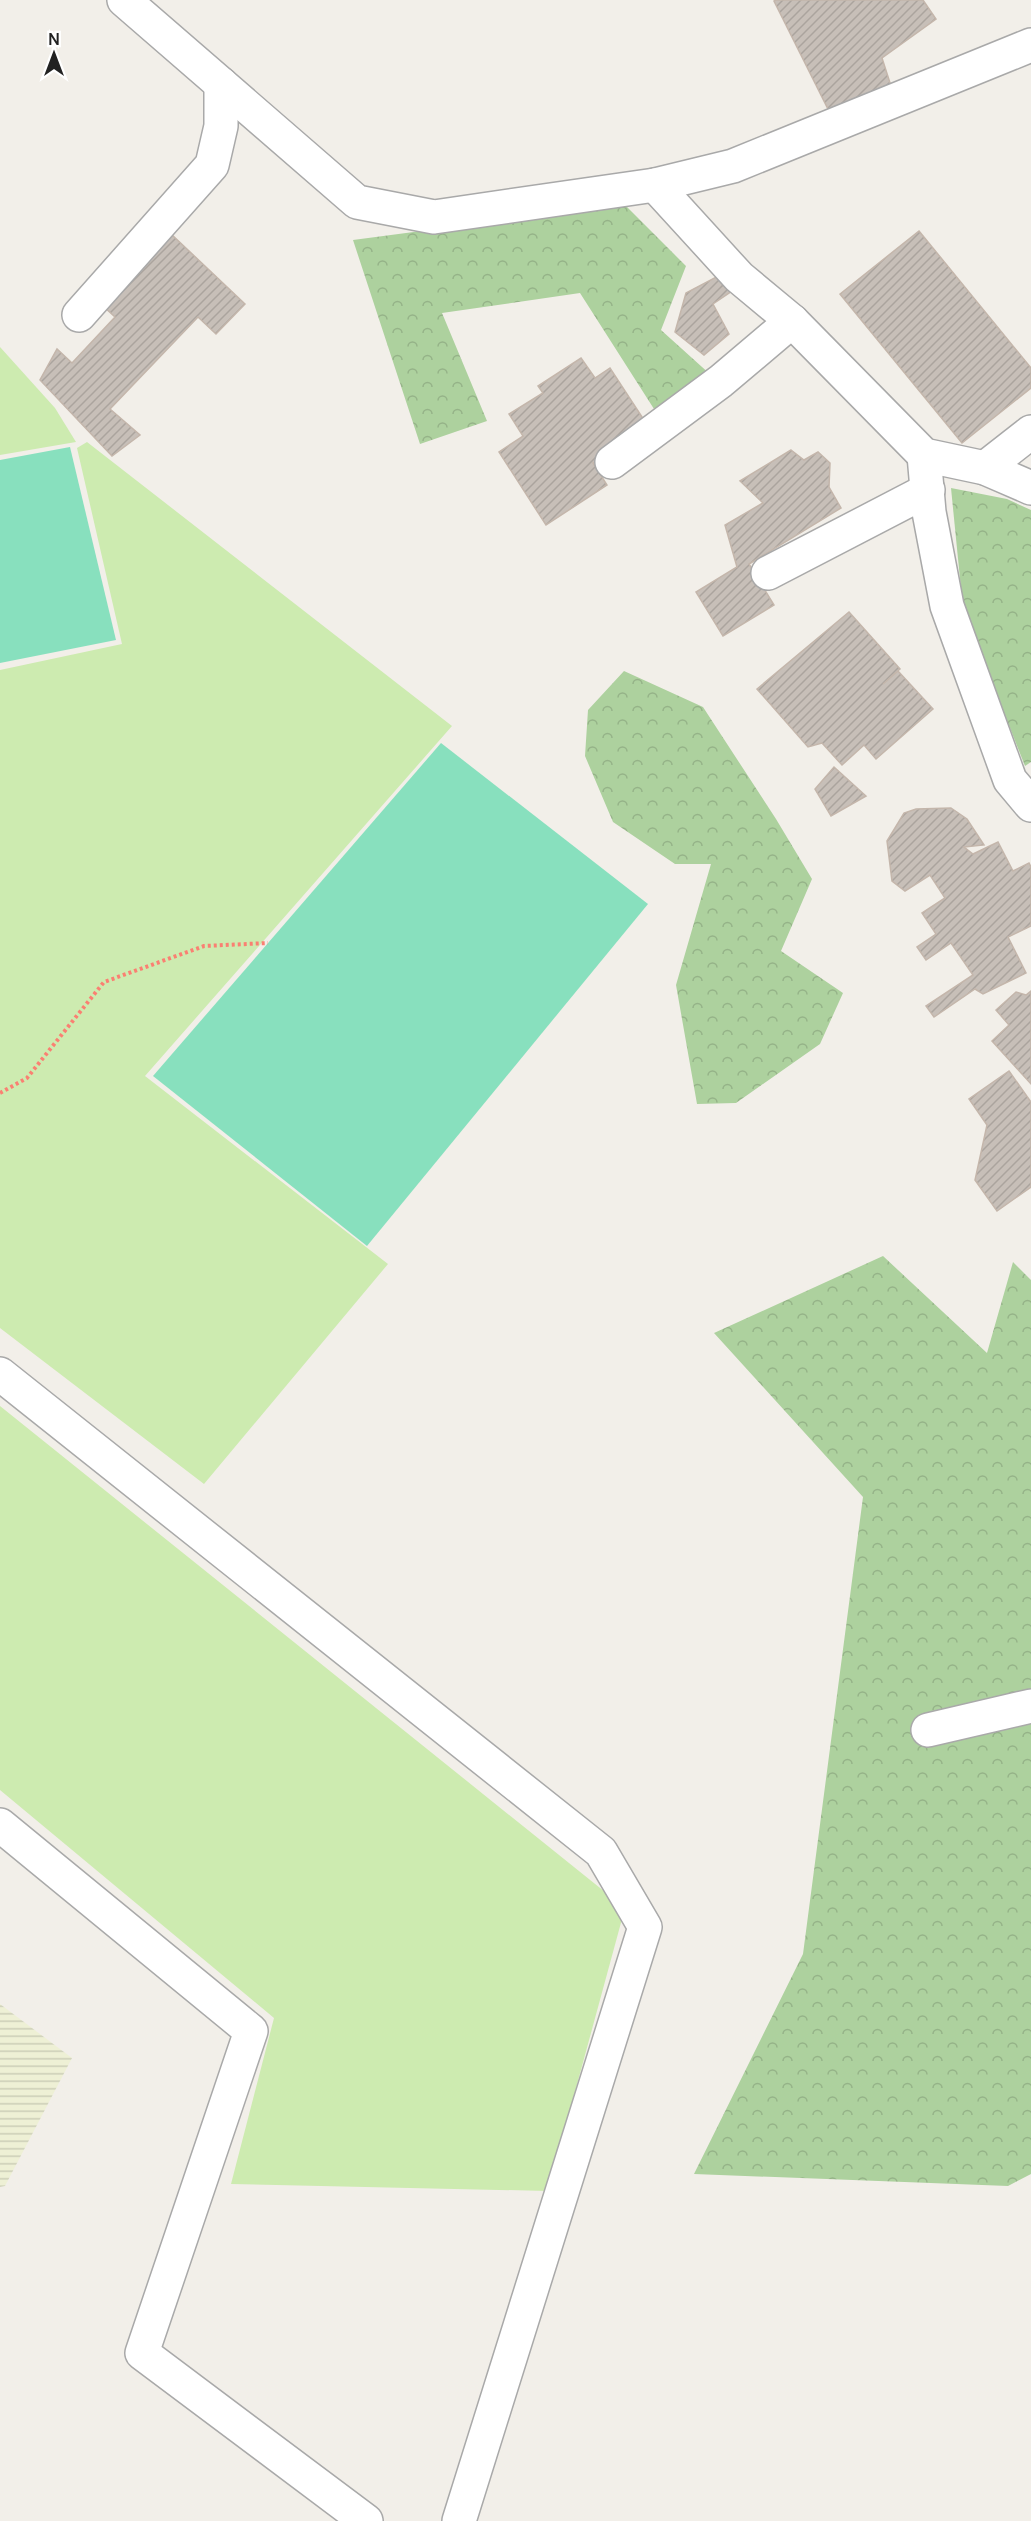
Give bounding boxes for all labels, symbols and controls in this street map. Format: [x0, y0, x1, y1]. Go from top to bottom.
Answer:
north arrow [24, 24, 84, 84]
text: N [48, 28, 60, 50]

